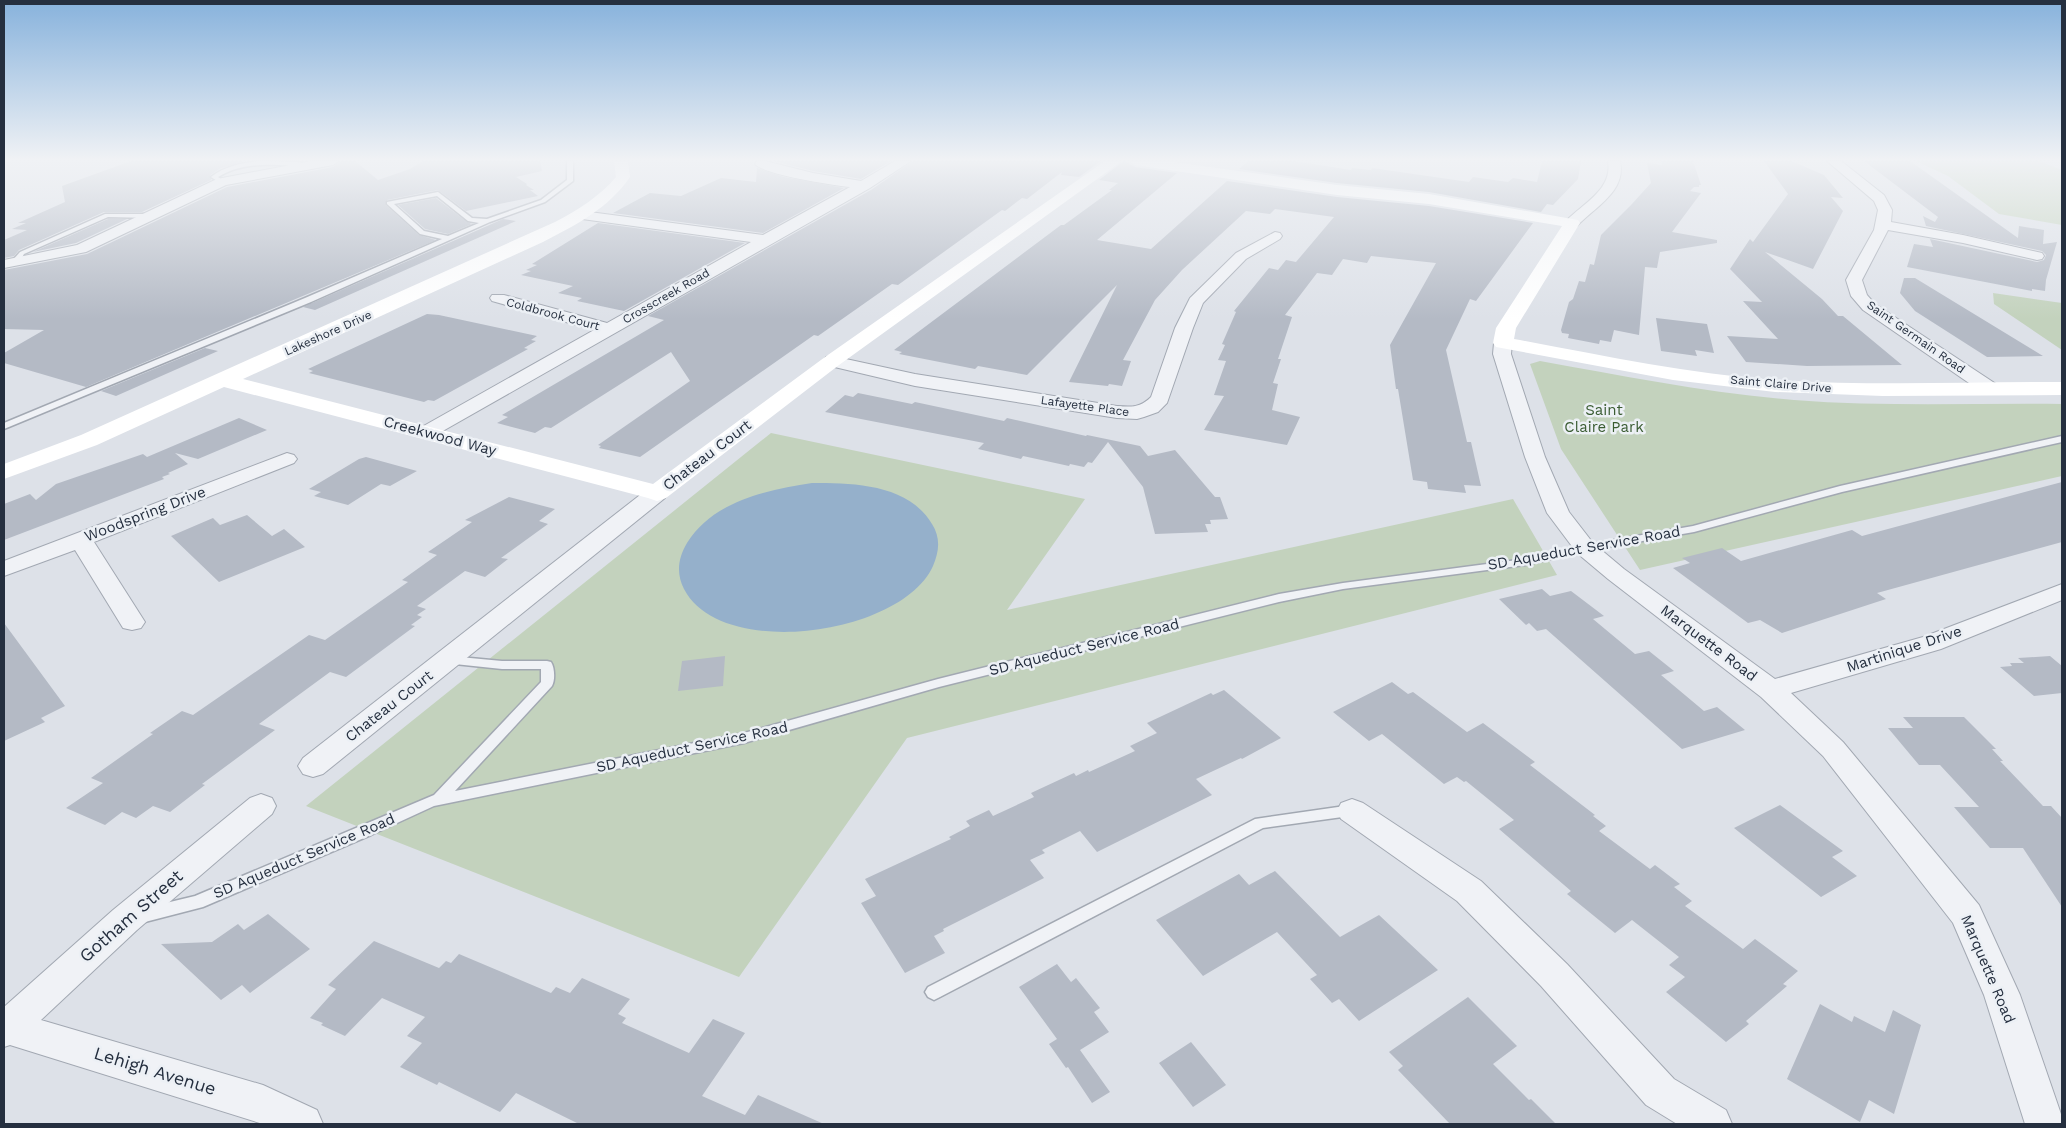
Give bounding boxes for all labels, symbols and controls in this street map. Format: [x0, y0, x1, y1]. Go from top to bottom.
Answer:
street label: Crosscreek Road [620, 265, 712, 327]
street label: Coldbrook Court [505, 295, 601, 333]
street label: Saint Germain Road [1864, 298, 1968, 376]
street label: Lakeshore Drive [282, 307, 374, 359]
street label: Saint Claire Drive [1730, 373, 1832, 395]
street label: Lafayette Place [1040, 393, 1130, 419]
park label: Saint Claire Park [1564, 401, 1644, 436]
street label: Creekwood Way [382, 412, 499, 460]
street label: Chateau Court [659, 415, 755, 494]
street label: Woodspring Drive [82, 483, 208, 545]
street label: SD Aqueduct Service Road [1486, 522, 1682, 574]
street label: Marquette Road [1657, 601, 1761, 685]
street label: SD Aqueduct Service Road [987, 615, 1181, 679]
street label: Martinique Drive [1844, 622, 1964, 676]
street label: Chateau Court [342, 666, 437, 746]
street label: SD Aqueduct Service Road [595, 718, 789, 776]
street label: SD Aqueduct Service Road [211, 810, 397, 902]
street label: Gotham Street [75, 865, 187, 966]
street label: Marquette Road [1957, 912, 2019, 1026]
street label: Lehigh Avenue [92, 1042, 219, 1099]

